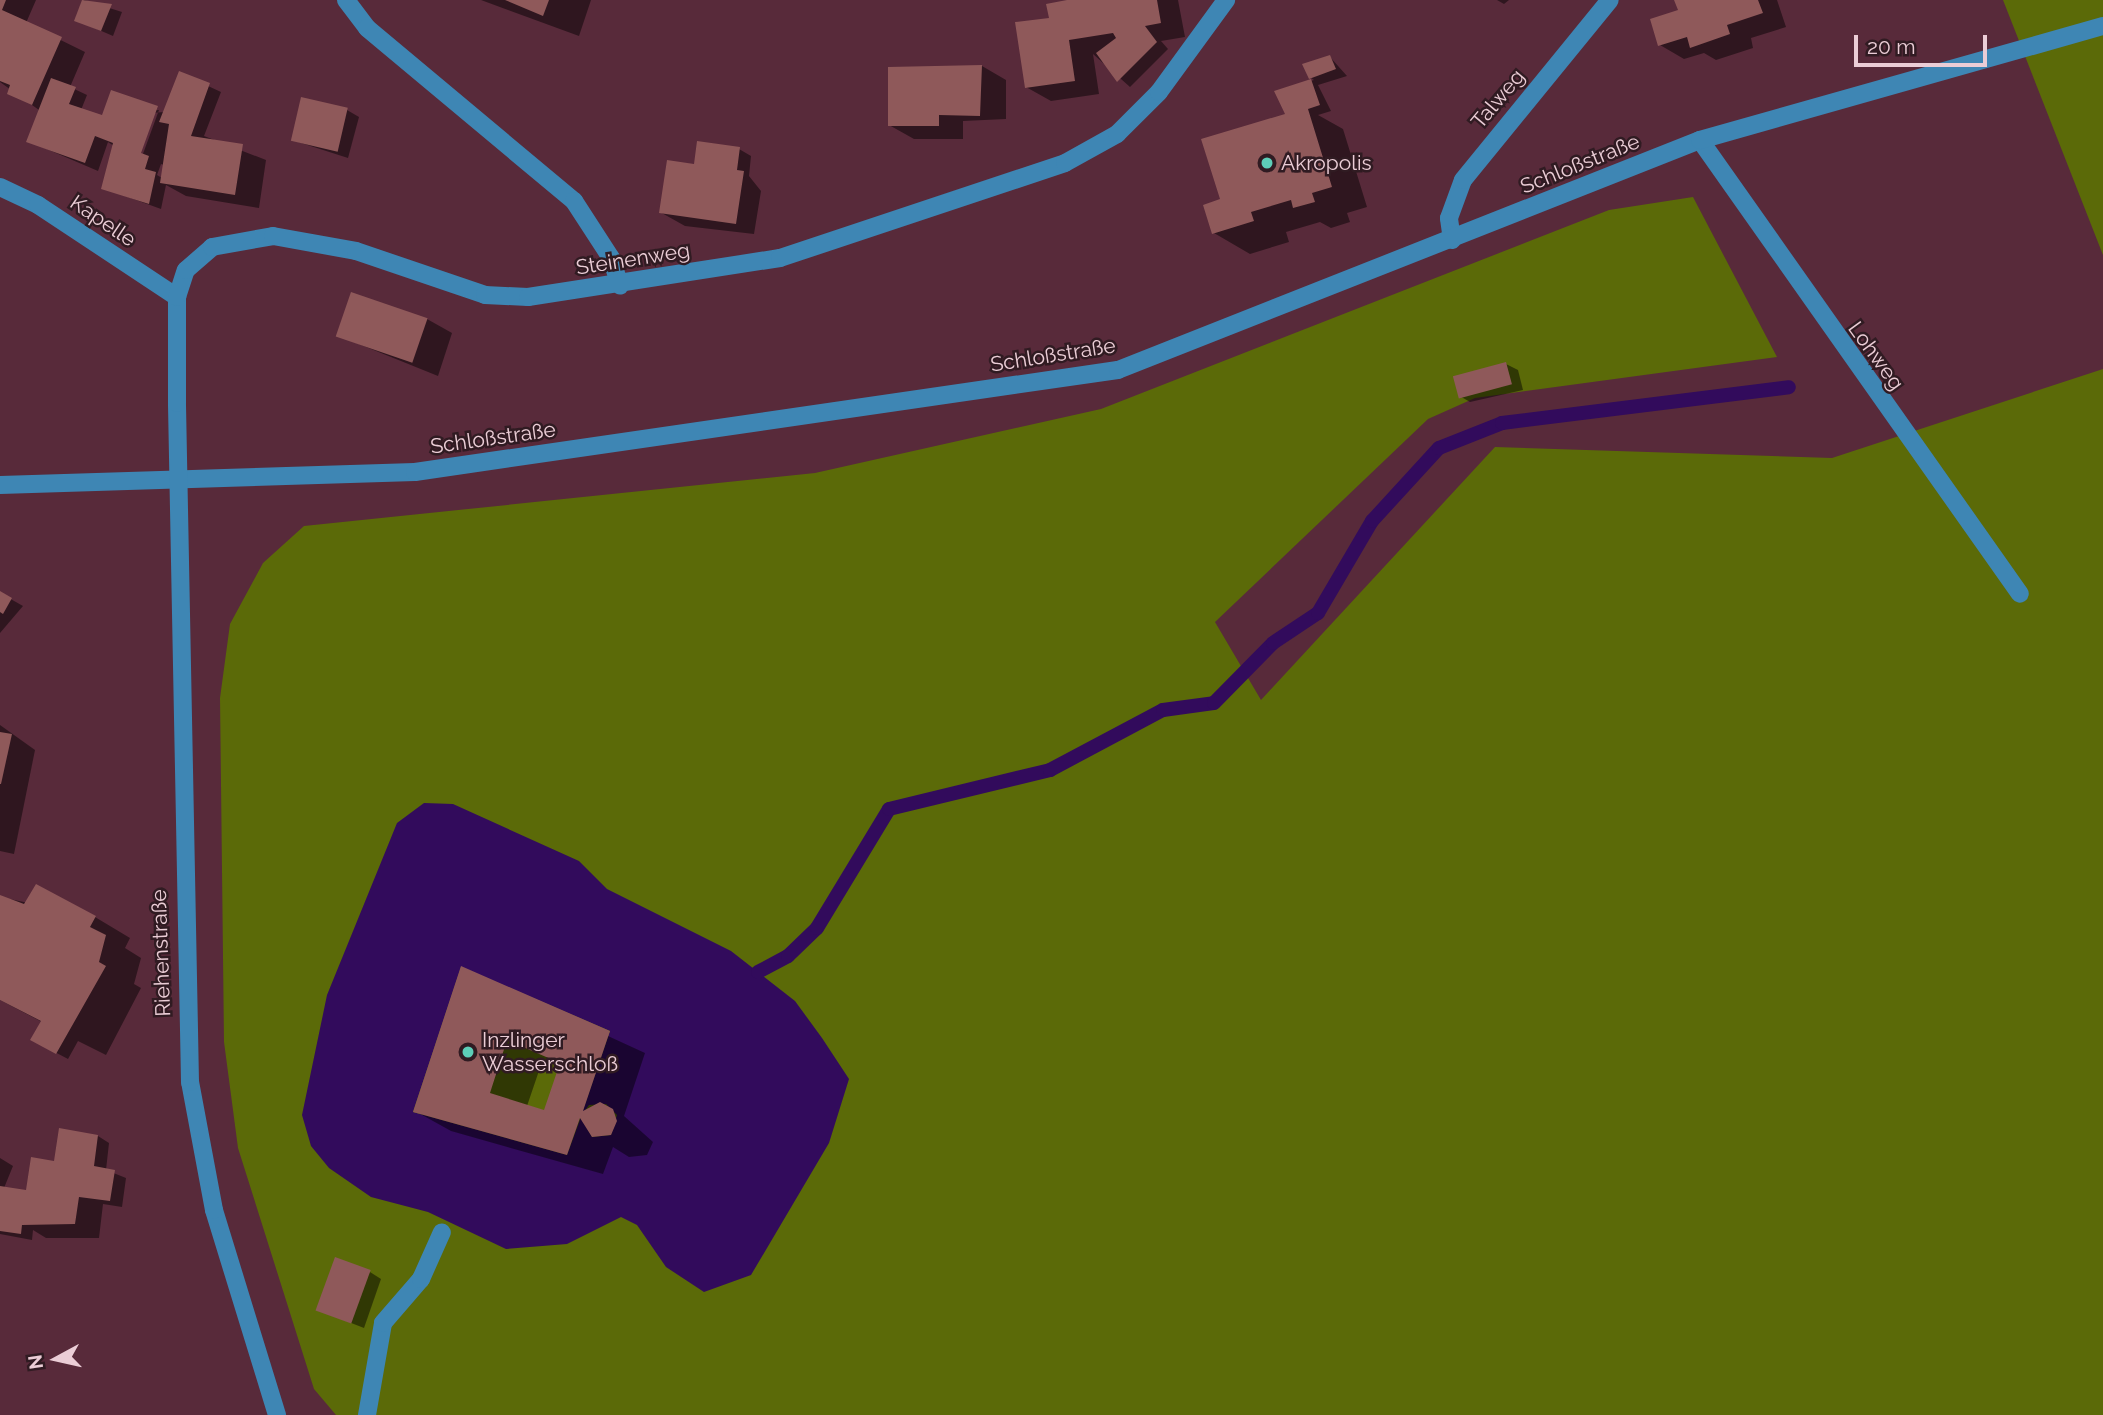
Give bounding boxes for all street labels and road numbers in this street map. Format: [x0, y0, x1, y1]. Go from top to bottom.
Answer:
street label: Talweg [1466, 64, 1530, 134]
street label: Schloßstraße [1517, 129, 1643, 199]
street label: Kapelle [65, 190, 141, 252]
street label: Steinenweg [574, 238, 692, 280]
street label: Lohweg [1843, 317, 1909, 395]
street label: Schloßstraße [989, 333, 1117, 377]
street label: Schloßstraße [429, 417, 557, 459]
street label: Riehenstraße [146, 889, 176, 1017]

